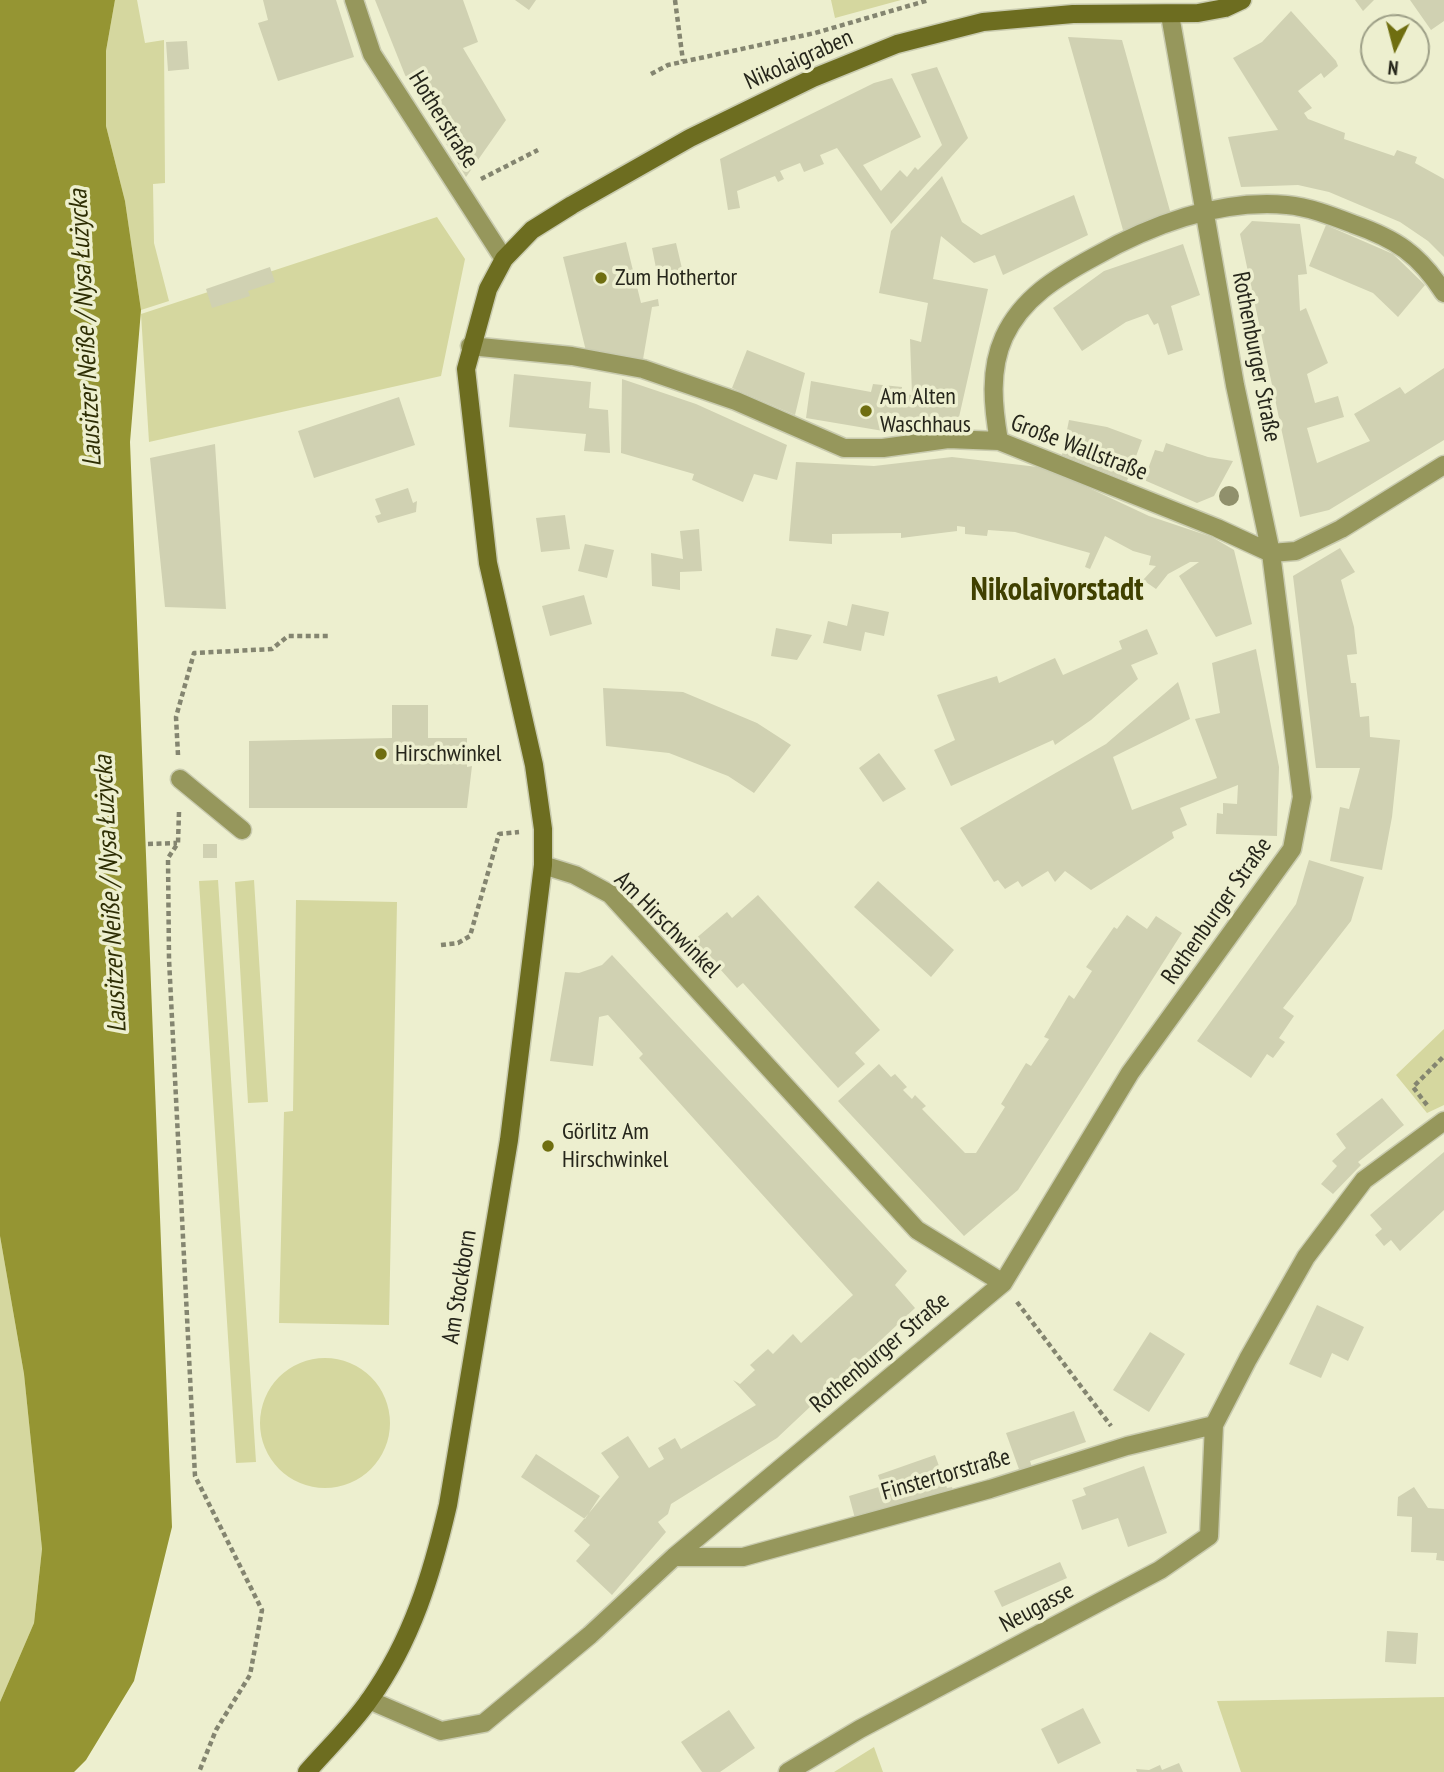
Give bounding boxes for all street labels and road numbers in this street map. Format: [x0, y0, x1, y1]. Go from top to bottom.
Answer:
street label: Nikolaigraben [740, 23, 858, 97]
street label: Hotherstraße [402, 66, 484, 174]
street label: Rothenburger Straße [1225, 270, 1287, 444]
street label: Große Wallstraße [1007, 409, 1151, 487]
street label: Rothenburger Straße [1156, 832, 1278, 990]
street label: Am Hirschwinkel [608, 866, 726, 984]
street label: Am Stockborn [437, 1228, 483, 1346]
street label: Rothenburger Straße [805, 1287, 955, 1419]
street label: Finstertorstraße [878, 1443, 1014, 1507]
street label: Neugasse [995, 1577, 1079, 1639]

